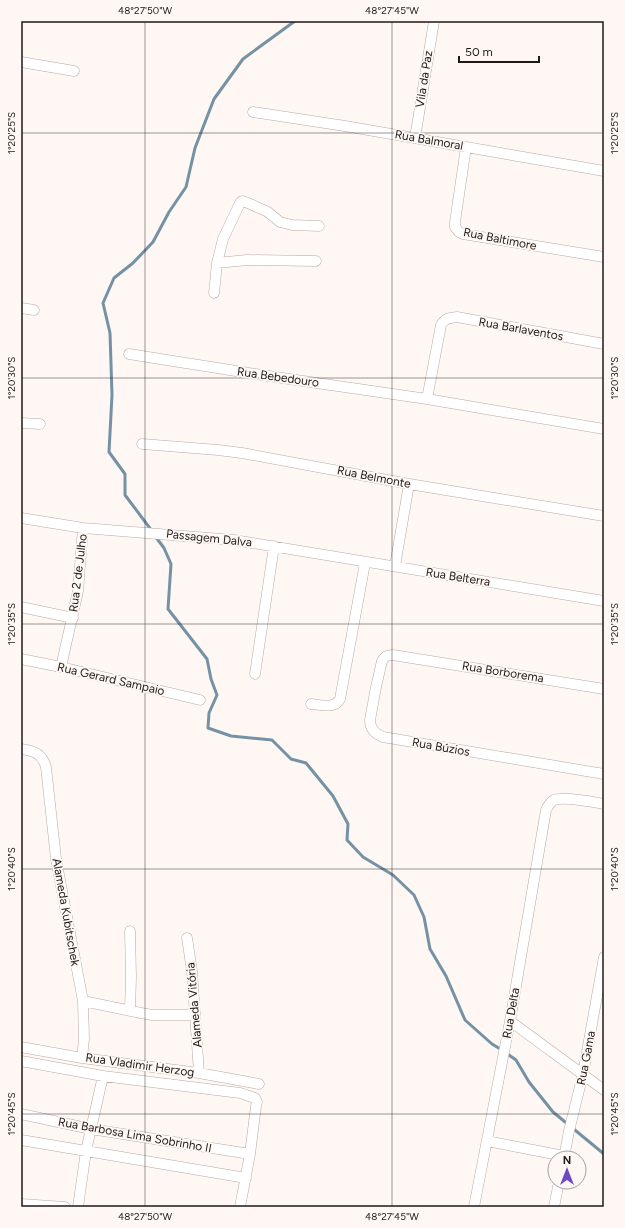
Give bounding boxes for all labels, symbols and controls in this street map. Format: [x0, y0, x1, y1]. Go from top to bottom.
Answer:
text: 48°27'50"W [118, 4, 172, 17]
text: 48°27'45"W [365, 4, 419, 17]
scale bar [459, 38, 539, 64]
text: 50 m [465, 45, 493, 59]
street label: Vila da Paz [413, 49, 435, 109]
text: 1°20'25"S [5, 112, 18, 154]
text: 1°20'25"S [608, 112, 621, 154]
street label: Rua Balmoral [394, 127, 464, 153]
street label: Rua Baltimore [462, 225, 538, 253]
street label: Rua Barlaventos [477, 315, 565, 343]
text: 1°20'30"S [5, 356, 18, 400]
text: 1°20'30"S [608, 356, 621, 400]
street label: Rua Bebedouro [236, 364, 320, 390]
street label: Rua Belmonte [336, 463, 412, 491]
street label: Passagem Dalva [165, 527, 253, 549]
street label: Rua 2 de Julho [66, 533, 90, 613]
street label: Rua Belterra [425, 565, 491, 589]
text: 1°20'35"S [5, 603, 18, 645]
text: 1°20'35"S [608, 603, 621, 645]
street label: Rua Borborema [461, 659, 545, 685]
street label: Rua Gerard Sampaio [56, 660, 166, 698]
street label: Rua Búzios [411, 735, 471, 759]
text: 1°20'40"S [5, 847, 18, 891]
text: 1°20'40"S [608, 847, 621, 891]
street label: Alameda Kubitschek [50, 857, 82, 967]
street label: Alameda Vitória [183, 962, 205, 1048]
street label: Rua Delta [500, 986, 522, 1040]
street label: Rua Gama [574, 1030, 598, 1086]
street label: Rua Vladimir Herzog [85, 1050, 195, 1080]
text: 1°20'45"S [5, 1092, 18, 1136]
text: 1°20'45"S [608, 1092, 621, 1136]
street label: Rua Barbosa Lima Sobrinho II [57, 1115, 213, 1155]
north arrow [547, 1150, 587, 1190]
text: N [563, 1154, 571, 1167]
text: 48°27'50"W [118, 1210, 172, 1223]
text: 48°27'45"W [365, 1210, 419, 1223]

